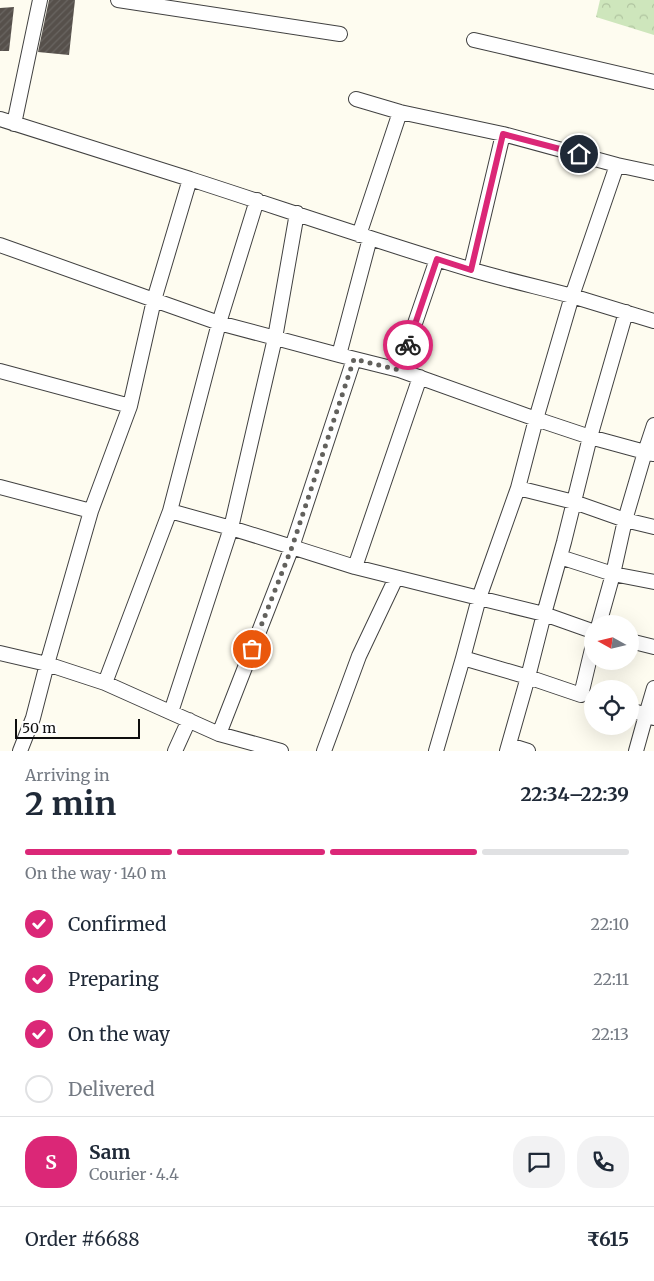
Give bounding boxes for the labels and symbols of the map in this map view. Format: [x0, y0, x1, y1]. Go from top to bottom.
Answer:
pin [558, 133, 600, 175]
courier [383, 320, 433, 370]
north arrow [584, 615, 639, 670]
pin [231, 628, 273, 670]
scale bar [15, 716, 140, 739]

